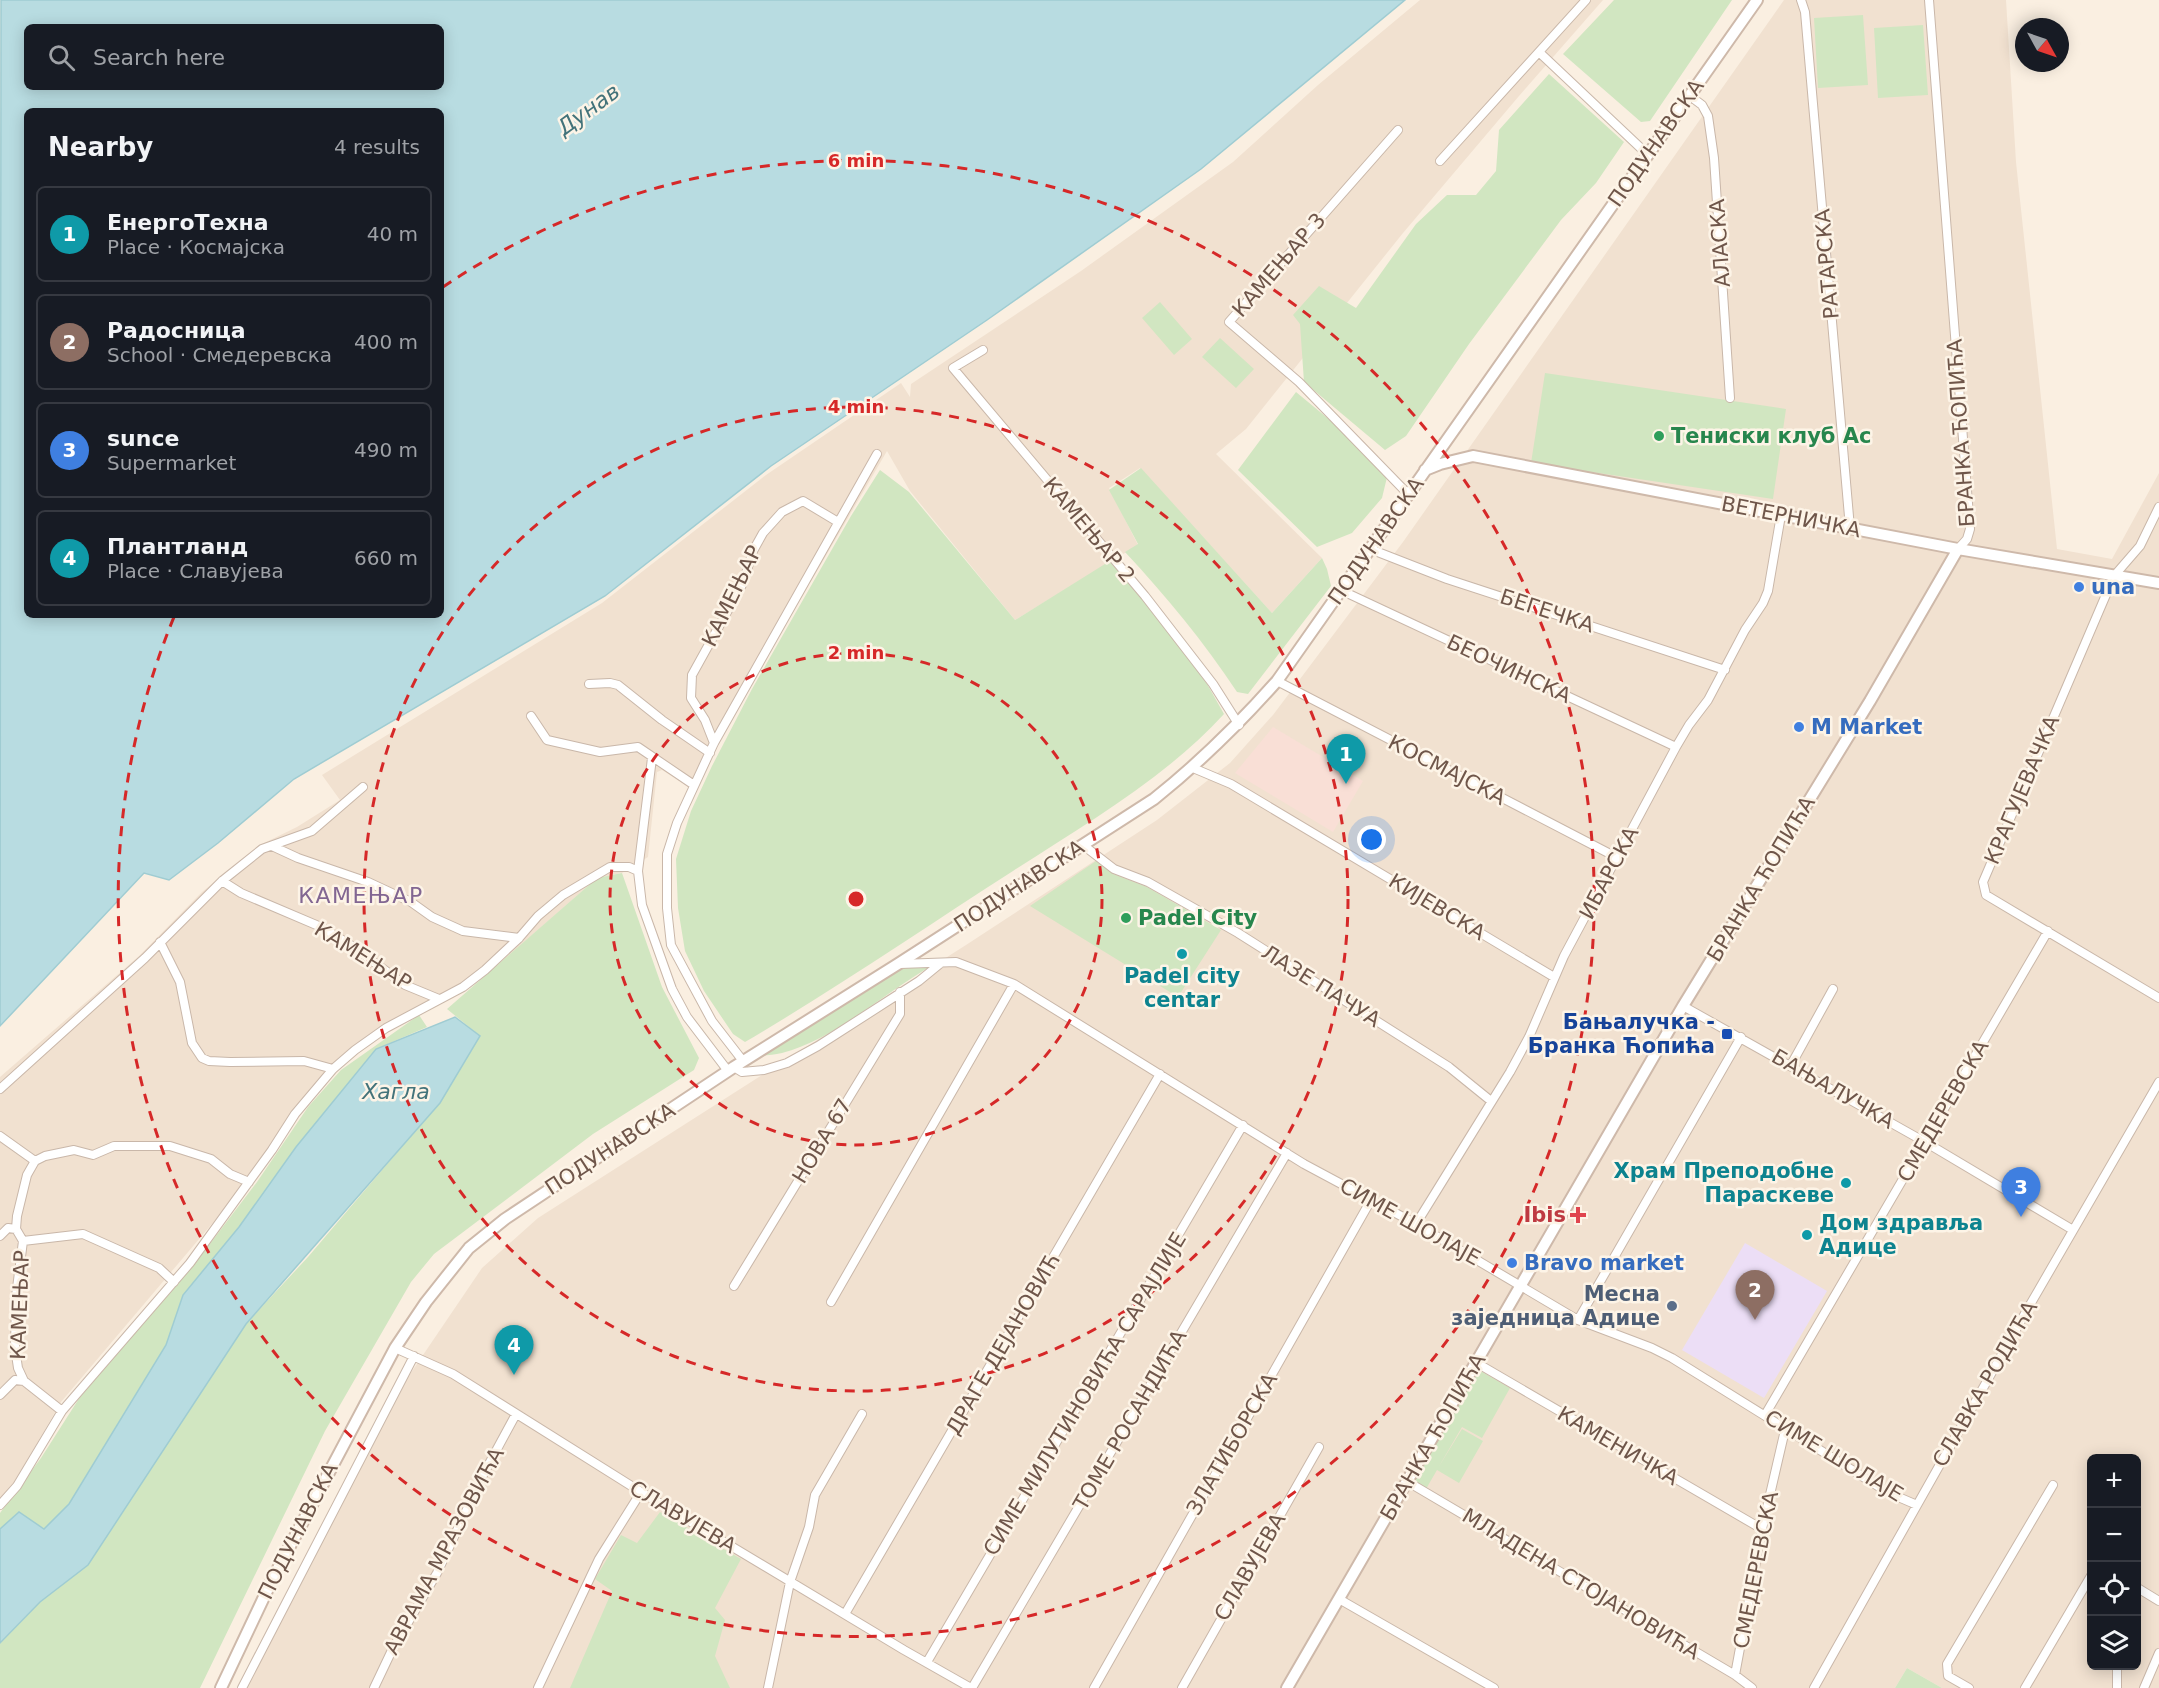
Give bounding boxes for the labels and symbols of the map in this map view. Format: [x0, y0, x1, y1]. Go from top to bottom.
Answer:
north arrow [2015, 18, 2069, 72]
street label: ПОДУНАВСКА [1603, 74, 1709, 211]
water label: Дунав [551, 78, 624, 141]
text: 6 min [828, 150, 884, 171]
street label: АЛАСКА [1705, 197, 1735, 288]
street label: РАТАРСКА [1810, 207, 1844, 320]
street label: КАМЕЊАР 3 [1227, 208, 1331, 322]
street label: БРАНКА ЋОПИЋА [1942, 337, 1980, 528]
text: 4 min [828, 396, 884, 417]
place label: Тениски клуб Ас [1671, 424, 1872, 448]
marker: Тениски клуб Ас [1652, 429, 1666, 443]
street label: ПОДУНАВСКА [1323, 472, 1429, 609]
street label: КАМЕЊАР 2 [1038, 473, 1140, 587]
street label: ВЕТЕРНИЧКА [1719, 492, 1863, 542]
street label: КАМЕЊАР [697, 541, 767, 651]
place label: una [2091, 575, 2135, 599]
marker: una [2072, 580, 2086, 594]
street label: БЕГЕЧКА [1497, 585, 1598, 638]
street label: БЕОЧИНСКА [1443, 630, 1575, 708]
text: 2 min [828, 642, 884, 663]
street label: КРАГУЈЕВАЧКА [1980, 711, 2064, 868]
place label: M Market [1811, 715, 1922, 739]
marker: M Market [1792, 720, 1806, 734]
street label: КОСМАЈСКА [1384, 730, 1510, 810]
pin: 1 [1326, 734, 1366, 784]
street label: БРАНКА ЋОПИЋА [1702, 791, 1820, 966]
street label: ИБАРСКА [1575, 822, 1644, 923]
your location [1357, 825, 1386, 854]
street label: ПОДУНАВСКА [950, 835, 1089, 937]
street label: КИЈЕВСКА [1384, 869, 1490, 946]
district label: КАМЕЊАР [298, 883, 424, 908]
centre of rings [846, 889, 866, 909]
place label: Padel City [1138, 906, 1257, 930]
marker: Padel City [1119, 911, 1133, 925]
street label: КАМЕЊАР [310, 917, 416, 995]
street label: ЛАЗЕ ПАЧУА [1257, 940, 1385, 1032]
marker: Padel city centar [1175, 947, 1189, 961]
place label: Padel city centar [1124, 964, 1240, 1012]
place label: Бањалучка - Бранка Ћопића [1528, 1010, 1715, 1058]
marker: Бањалучка - Бранка Ћопића [1720, 1027, 1734, 1041]
street label: СМЕДЕРЕВСКА [1893, 1035, 1994, 1186]
street label: БАЊАЛУЧКА [1768, 1044, 1899, 1134]
water label: Хагла [361, 1079, 430, 1104]
street label: НОВА 67 [787, 1094, 857, 1188]
street label: ПОДУНАВСКА [541, 1098, 680, 1200]
place label: Храм Преподобне Параскеве [1614, 1159, 1834, 1207]
pin: 3 [2002, 1168, 2040, 1217]
street label: СИМЕ ШОЛАЈЕ [1336, 1173, 1484, 1271]
marker: Храм Преподобне Параскеве [1839, 1176, 1853, 1190]
place label: Ibis [1523, 1203, 1566, 1227]
marker: Ibis [1571, 1208, 1585, 1222]
place label: Дом здравља Адице [1819, 1211, 1983, 1259]
street label: СИМЕ МИЛУТИНОВИЋА САРАЈЛИЈЕ [979, 1228, 1191, 1560]
marker: Дом здравља Адице [1800, 1228, 1814, 1242]
street label: ДРАГЕ ДЕЈАНОВИЋ [941, 1249, 1065, 1439]
street label: КАМЕЊАР [6, 1250, 34, 1360]
place label: Bravo market [1524, 1251, 1684, 1275]
marker: Bravo market [1505, 1256, 1519, 1270]
pin: 2 [1736, 1270, 1774, 1320]
place label: Месна заједница Адице [1451, 1282, 1660, 1330]
street label: СЛАВКА РОДИЋА [1928, 1296, 2043, 1471]
marker: Месна заједница Адице [1665, 1299, 1679, 1313]
street label: ТОМЕ РОСАНДИЋА [1068, 1325, 1192, 1515]
pin: 4 [494, 1326, 534, 1375]
street label: БРАНКА ЋОПИЋА [1375, 1349, 1491, 1525]
street label: ЗЛАТИБОРСКА [1182, 1368, 1283, 1519]
street label: КАМЕНИЧКА [1553, 1402, 1683, 1491]
street label: СИМЕ ШОЛАЈЕ [1761, 1405, 1907, 1507]
street label: АВРАМА МРАЗОВИЋА [379, 1443, 509, 1659]
street label: ПОДУНАВСКА [253, 1458, 343, 1603]
street label: СЛАВУЈЕВА [625, 1476, 741, 1559]
street label: СМЕДЕРЕВСКА [1729, 1489, 1783, 1651]
street label: МЛАДЕНА СТОЈАНОВИЋА [1458, 1503, 1705, 1665]
street label: СЛАВУЈЕВА [1210, 1508, 1291, 1625]

